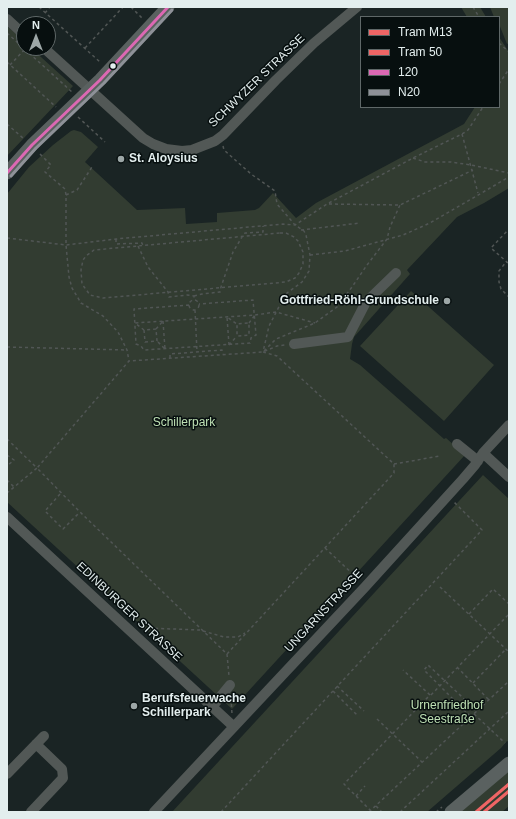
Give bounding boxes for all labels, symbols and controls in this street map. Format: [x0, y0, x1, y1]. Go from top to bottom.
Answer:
north arrow [16, 16, 56, 56]
legend [360, 16, 500, 108]
text: N [32, 19, 40, 31]
text: Tram M13 [398, 25, 452, 39]
street label: SCHWYZER STRASSE [206, 31, 308, 131]
text: Tram 50 [398, 45, 442, 59]
unlabelled marker [108, 61, 118, 71]
text: 120 [398, 65, 418, 79]
text: N20 [398, 85, 420, 99]
place label: St. Aloysius [129, 152, 198, 166]
marker: St. Aloysius [116, 154, 126, 164]
place label: Gottfried-Röhl-Grundschule [280, 294, 439, 308]
marker: Gottfried-Röhl-Grundschule [442, 296, 452, 306]
park label: Schillerpark [153, 416, 215, 430]
street label: EDINBURGER STRASSE [73, 559, 185, 665]
street label: UNGARNSTRASSE [282, 567, 366, 655]
place label: Berufsfeuerwache Schillerpark [142, 692, 246, 720]
park label: Urnenfriedhof Seestraße [411, 699, 483, 727]
marker: Berufsfeuerwache Schillerpark [129, 701, 139, 711]

